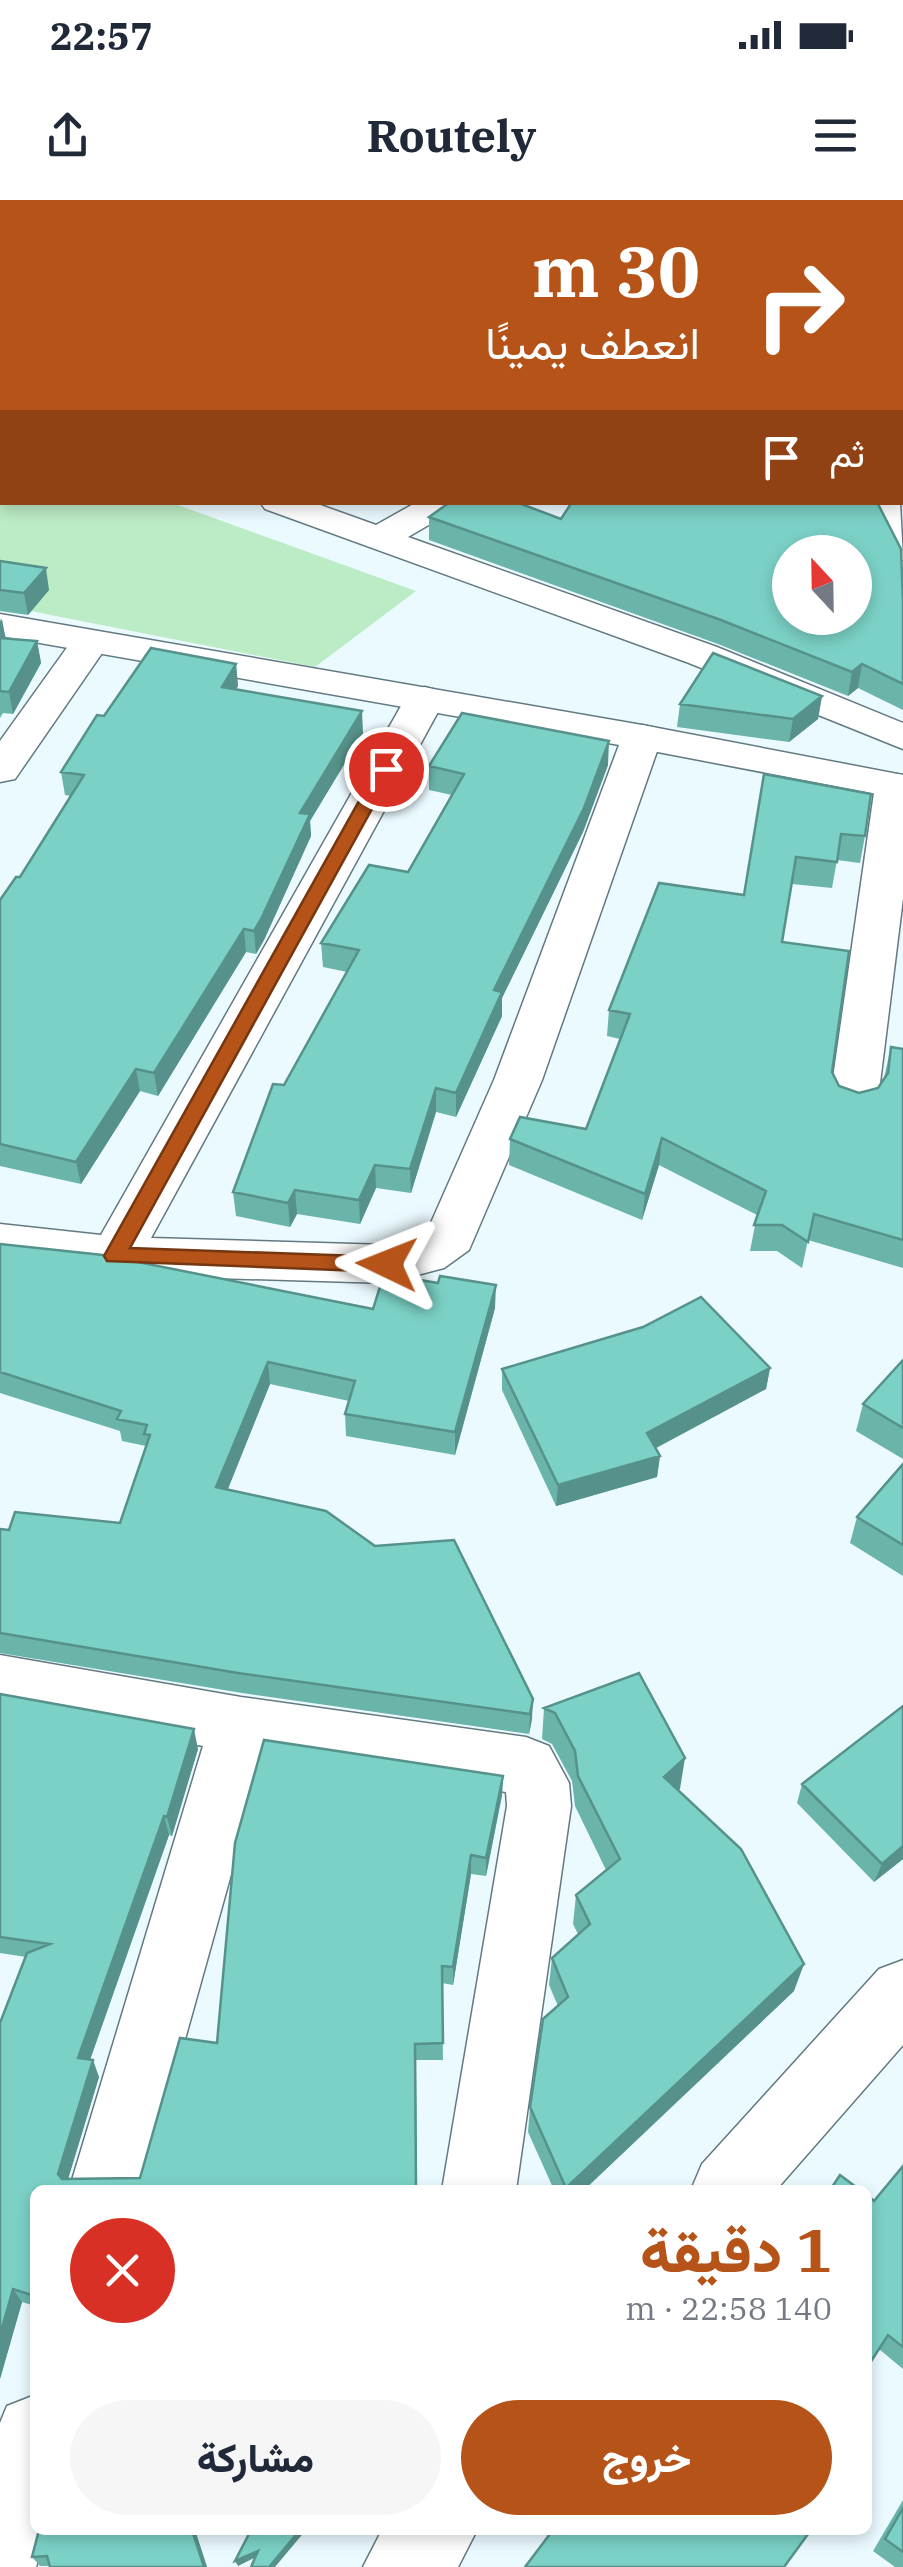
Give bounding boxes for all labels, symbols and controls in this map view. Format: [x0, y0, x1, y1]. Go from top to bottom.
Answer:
text: 22:57 [50, 11, 153, 60]
text: Routely [367, 106, 536, 164]
icon: share [40, 108, 95, 163]
icon: menu [808, 108, 863, 163]
text: 30 m [532, 225, 700, 316]
icon: right [735, 240, 865, 370]
text: انعطف يمينًا [485, 313, 700, 371]
text: ثم [829, 428, 865, 477]
icon: arrive [754, 430, 809, 485]
north arrow [772, 535, 872, 635]
map controls [772, 535, 872, 635]
pin [344, 727, 429, 812]
icon: arrive [359, 742, 414, 797]
position arrow [335, 1212, 439, 1316]
text: 1 دقيقة [640, 2210, 832, 2289]
button: close [70, 2218, 175, 2323]
text: 140 m · 22:58 [625, 2287, 832, 2329]
button: مشاركة [70, 2400, 441, 2515]
button: خروج [461, 2400, 832, 2515]

